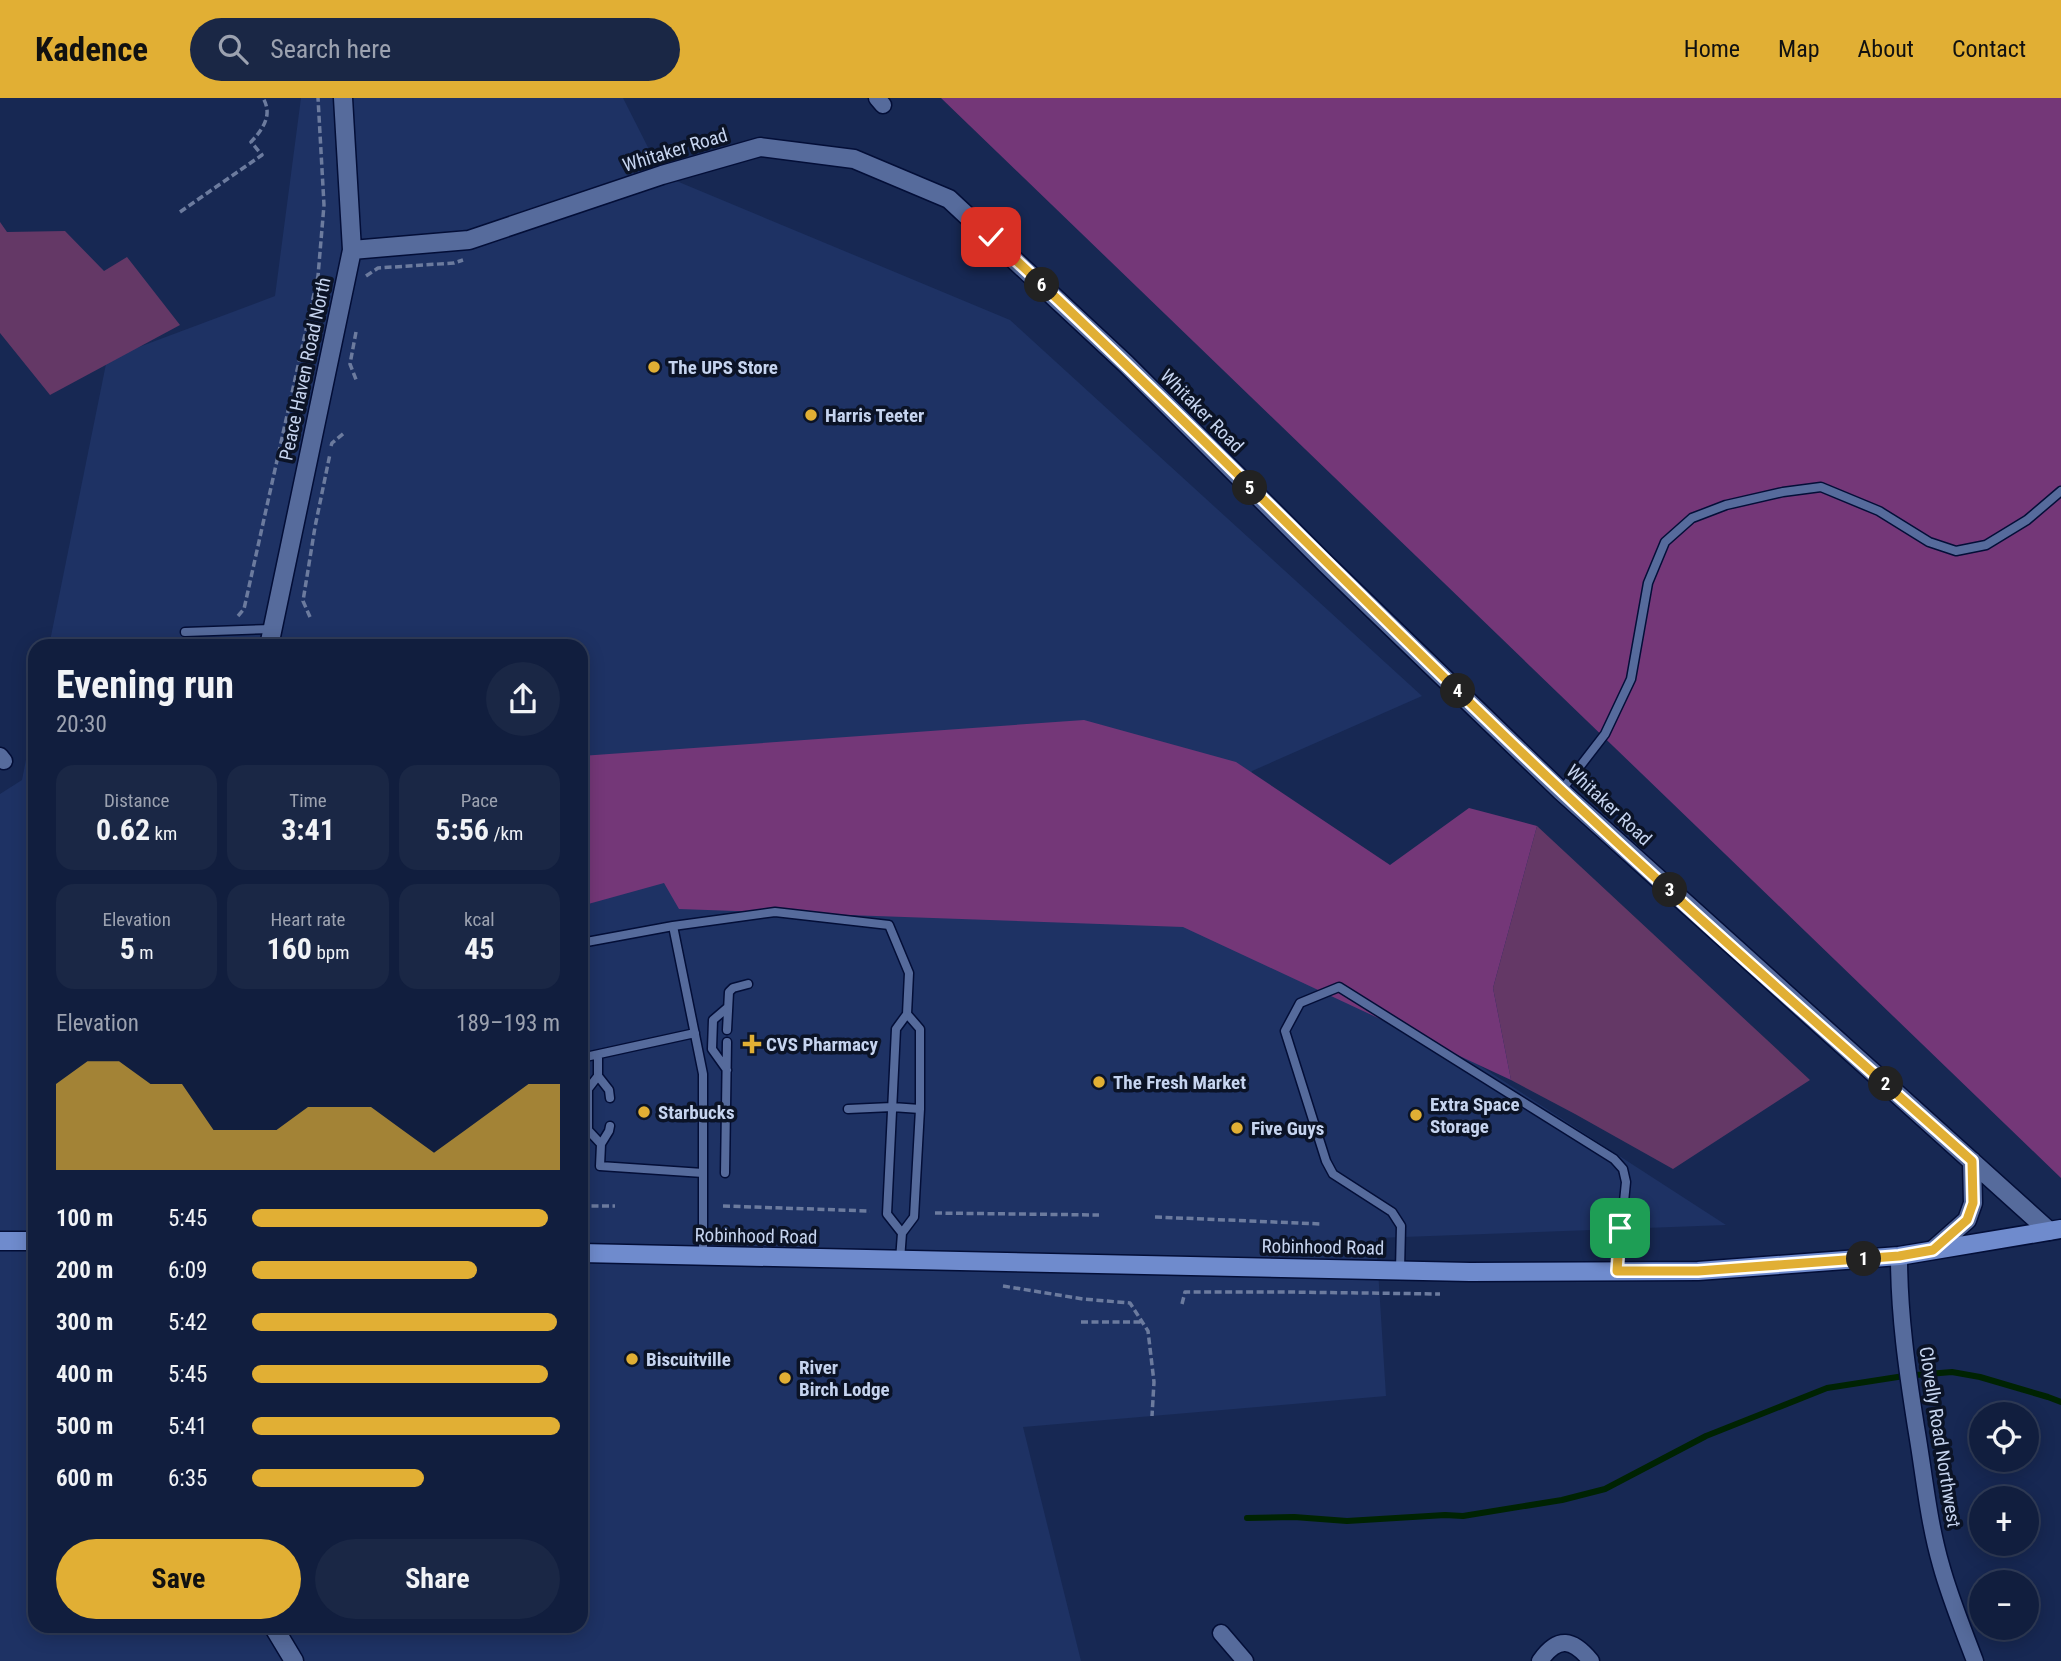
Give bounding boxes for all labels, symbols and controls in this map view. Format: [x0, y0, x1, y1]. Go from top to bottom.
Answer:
search box [190, 18, 680, 81]
text: Kadence [35, 30, 148, 69]
icon: search [214, 30, 252, 68]
text: Search here [270, 34, 391, 64]
text: Home [1684, 35, 1740, 63]
text: Map [1778, 35, 1820, 63]
text: About [1858, 35, 1914, 63]
text: Contact [1952, 35, 2026, 63]
street label: Whitaker Road [620, 123, 730, 177]
pin [961, 207, 1021, 267]
icon: check [972, 218, 1010, 256]
pin: 6 [1024, 268, 1060, 302]
text: 6 [1037, 273, 1046, 296]
street label: Peace Haven Road North [274, 275, 336, 463]
place label: The UPS Store [668, 356, 778, 379]
marker: The UPS Store [646, 359, 662, 375]
street label: Whitaker Road [1156, 365, 1248, 457]
place label: Harris Teeter [825, 404, 924, 427]
marker: Harris Teeter [803, 407, 819, 423]
pin: 5 [1232, 470, 1268, 506]
text: 5 [1245, 476, 1254, 499]
button: share [486, 662, 560, 736]
text: Evening run [56, 663, 234, 707]
pin: 4 [1440, 674, 1476, 708]
text: 4 [1453, 679, 1462, 702]
text: 20:30 [56, 711, 107, 738]
street label: Whitaker Road [1562, 760, 1656, 850]
text: Distance [104, 789, 169, 812]
text: Time [289, 789, 327, 812]
text: Pace [461, 789, 498, 812]
text: 0.62 [96, 812, 150, 847]
text: 3:41 [281, 812, 335, 847]
text: 5:56 [435, 812, 489, 847]
text: km [150, 822, 177, 845]
text: /km [489, 822, 523, 845]
pin: 3 [1652, 872, 1688, 908]
text: 3 [1665, 878, 1674, 901]
text: Elevation [102, 908, 171, 931]
text: Heart rate [270, 908, 346, 931]
text: kcal [464, 908, 495, 931]
text: 5 [120, 931, 135, 966]
text: 160 [267, 931, 312, 966]
text: 45 [464, 931, 494, 966]
text: m [135, 941, 154, 964]
text: bpm [312, 941, 349, 964]
text: Elevation [56, 1010, 139, 1037]
text: 189–193 m [456, 1010, 560, 1037]
place label: CVS Pharmacy [766, 1033, 879, 1056]
marker: CVS Pharmacy [744, 1036, 760, 1052]
pin: 2 [1868, 1066, 1904, 1102]
place label: The Fresh Market [1113, 1071, 1246, 1094]
text: 2 [1881, 1072, 1890, 1095]
marker: The Fresh Market [1091, 1074, 1107, 1090]
place label: Extra Space Storage [1430, 1093, 1520, 1138]
place label: Starbucks [658, 1101, 735, 1124]
marker: Starbucks [636, 1104, 652, 1120]
marker: Extra Space Storage [1408, 1107, 1424, 1123]
place label: Five Guys [1251, 1117, 1324, 1140]
marker: Five Guys [1229, 1120, 1245, 1136]
pin [1590, 1198, 1650, 1258]
text: 100 m [56, 1205, 113, 1232]
text: 5:45 [168, 1205, 207, 1232]
icon: arrive [1601, 1209, 1639, 1247]
street label: Robinhood Road [694, 1223, 818, 1249]
street label: Robinhood Road [1261, 1234, 1385, 1260]
pin: 1 [1846, 1242, 1882, 1276]
text: 1 [1859, 1247, 1868, 1270]
text: 200 m [56, 1257, 113, 1284]
text: 6:09 [168, 1257, 207, 1284]
text: 300 m [56, 1309, 113, 1336]
text: 5:42 [168, 1309, 207, 1336]
street label: Clovelly Road Northwest [1914, 1345, 1966, 1529]
place label: Biscuitville [646, 1348, 731, 1371]
marker: Biscuitville [624, 1351, 640, 1367]
place label: River Birch Lodge [799, 1356, 890, 1401]
text: 400 m [56, 1361, 113, 1388]
text: 5:45 [168, 1361, 207, 1388]
marker: River Birch Lodge [777, 1370, 793, 1386]
map controls [1969, 1402, 2039, 1640]
button: locate [1969, 1402, 2039, 1472]
text: 500 m [56, 1413, 113, 1440]
text: 5:41 [168, 1413, 207, 1440]
text: 600 m [56, 1465, 113, 1492]
text: 6:35 [168, 1465, 207, 1492]
button: + [1969, 1486, 2039, 1556]
button: Save [56, 1539, 301, 1619]
button: Share [315, 1539, 560, 1619]
button: − [1969, 1570, 2039, 1640]

